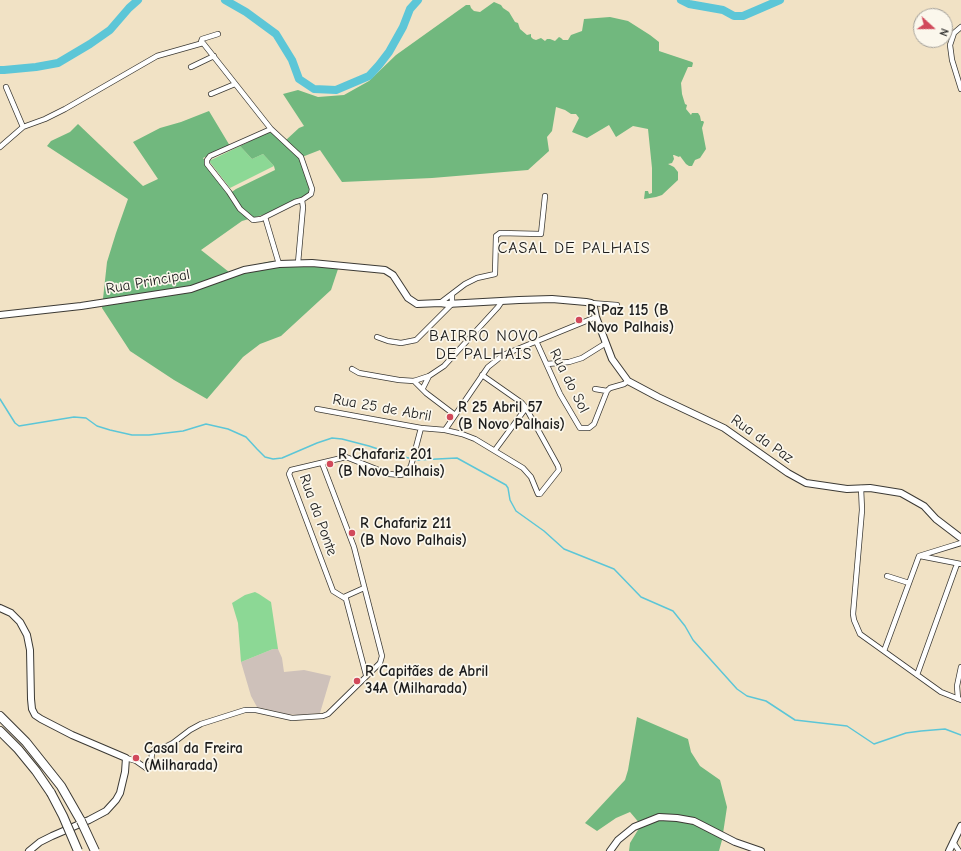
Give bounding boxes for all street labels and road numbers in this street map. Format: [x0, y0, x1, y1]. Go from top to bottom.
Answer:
street label: Rua Principal [105, 266, 191, 298]
street label: Rua do Sol [545, 346, 593, 416]
street label: Rua 25 de Abril [331, 390, 433, 426]
street label: Rua da Paz [727, 411, 797, 467]
street label: Rua da Ponte [295, 472, 341, 558]

